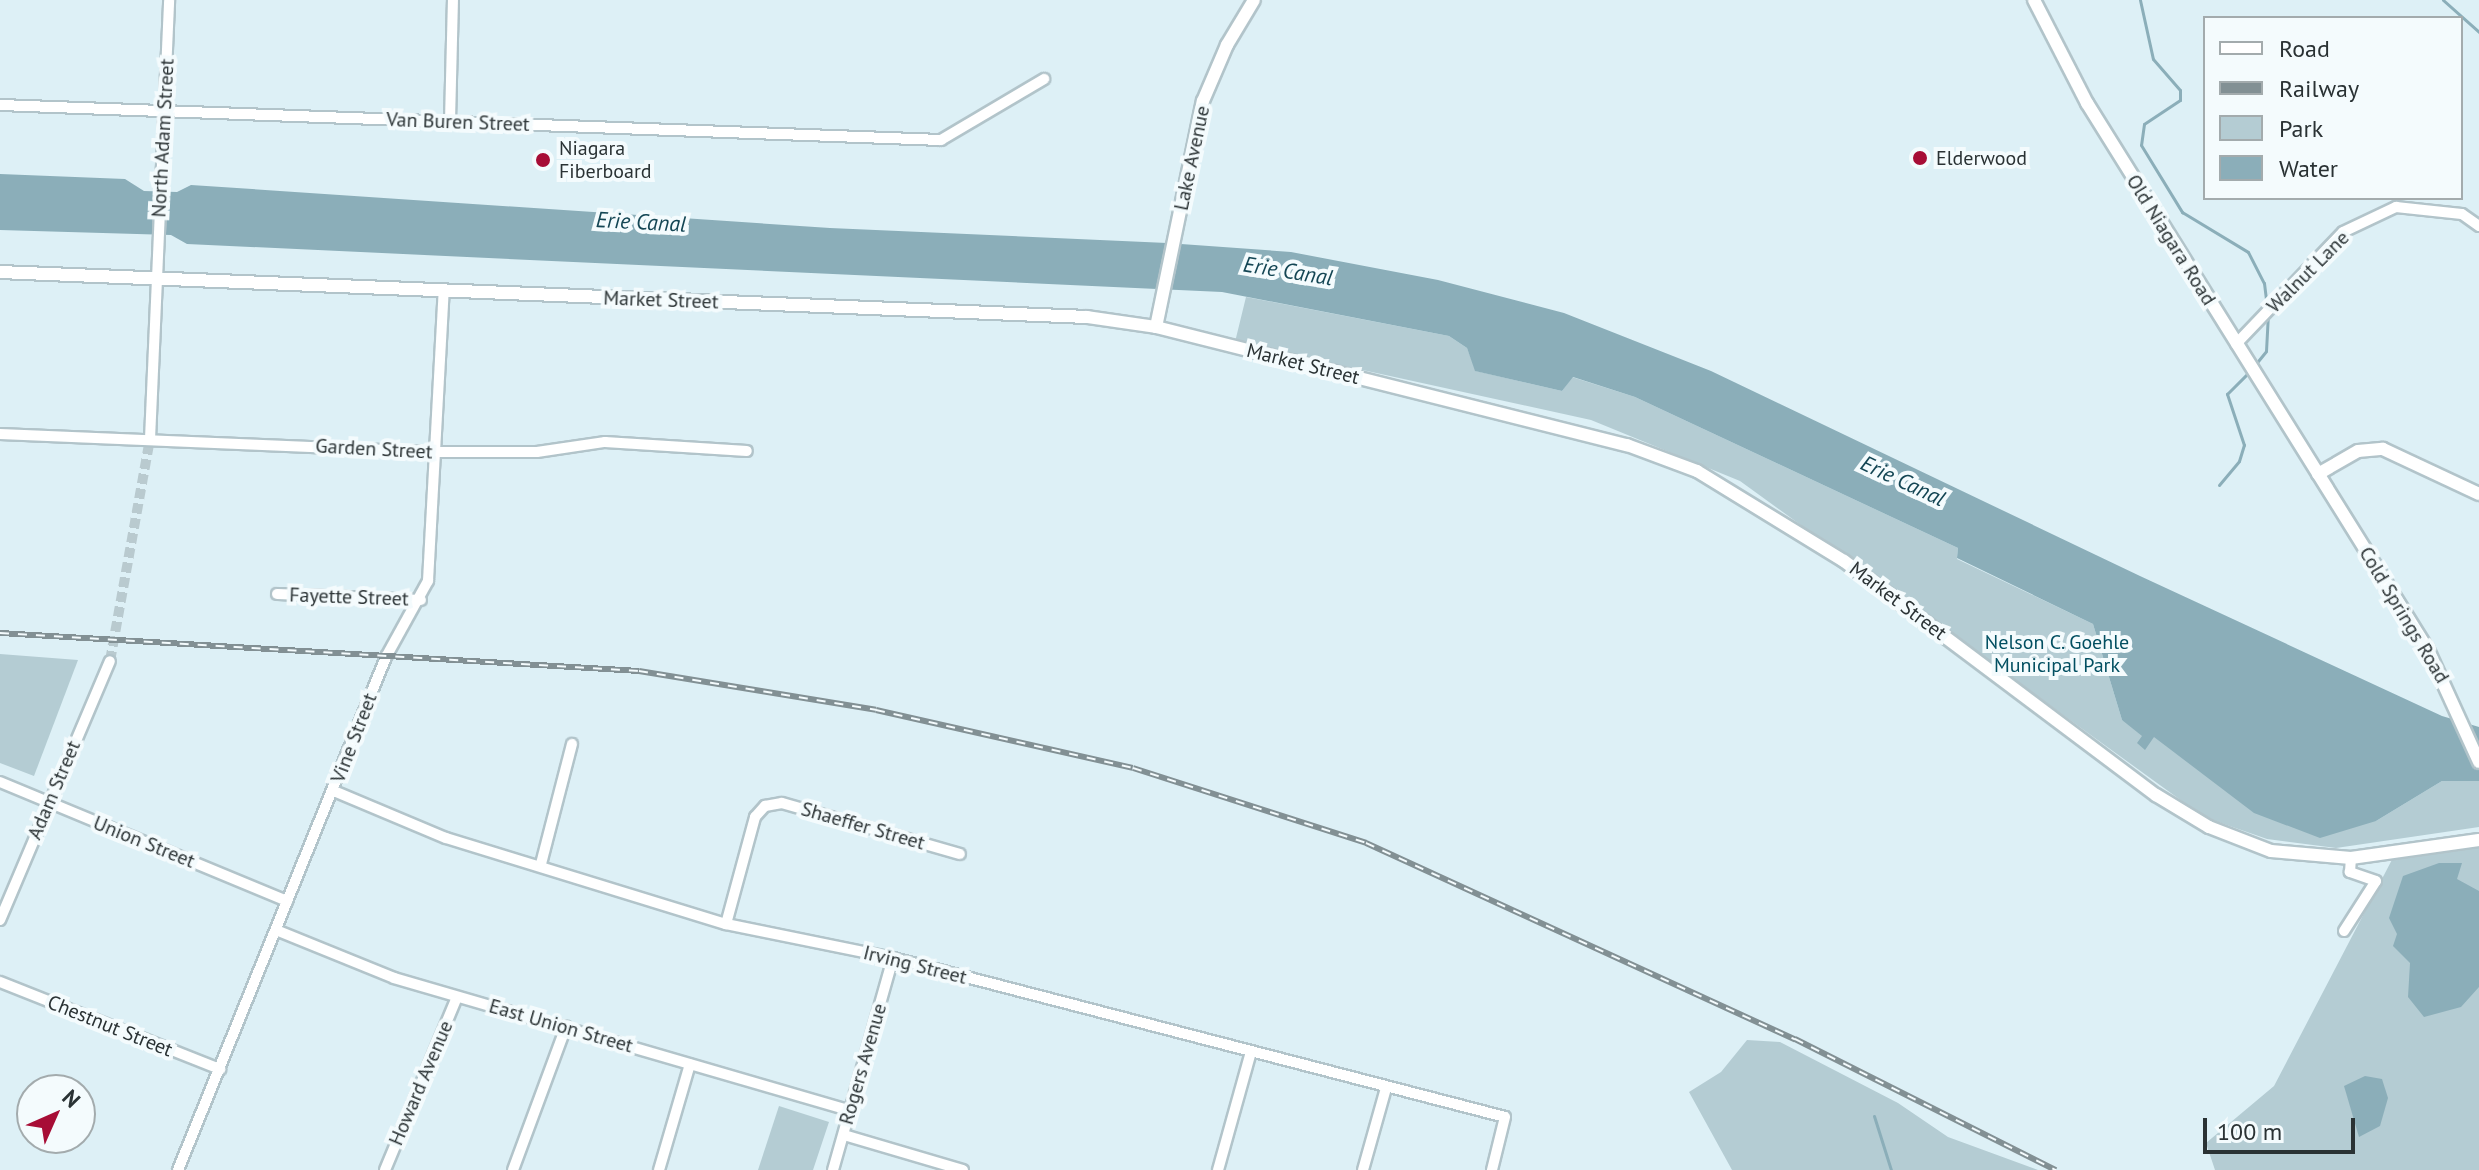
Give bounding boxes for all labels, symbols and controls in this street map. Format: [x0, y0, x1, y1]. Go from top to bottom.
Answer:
legend [2203, 16, 2463, 200]
text: Road [2279, 33, 2330, 64]
street label: North Adam Street [147, 58, 179, 218]
text: Railway [2279, 73, 2359, 104]
street label: Lake Avenue [1169, 103, 1215, 213]
street label: Van Buren Street [386, 108, 530, 136]
text: Park [2279, 113, 2323, 144]
place label: Niagara Fiberboard [559, 136, 651, 183]
place label: Elderwood [1936, 146, 2027, 170]
marker: Elderwood [1911, 149, 1929, 167]
marker: Niagara Fiberboard [534, 151, 552, 169]
text: Water [2279, 153, 2338, 184]
street label: Old Niagara Road [2121, 170, 2221, 310]
water label: Erie Canal [595, 206, 687, 238]
street label: Walnut Lane [2262, 226, 2354, 318]
water label: Erie Canal [1241, 251, 1335, 291]
street label: Market Street [603, 286, 719, 314]
street label: Market Street [1244, 338, 1362, 390]
street label: Garden Street [315, 434, 433, 464]
water label: Erie Canal [1857, 450, 1949, 512]
street label: Cold Springs Road [2354, 542, 2454, 688]
street label: Market Street [1845, 557, 1951, 645]
street label: Fayette Street [289, 583, 409, 611]
park label: Nelson C. Goehle Municipal Park [1984, 630, 2130, 677]
street label: Vine Street [326, 690, 382, 786]
street label: Adam Street [22, 737, 86, 843]
street label: Shaeffer Street [798, 797, 928, 855]
street label: Union Street [90, 811, 198, 873]
street label: Irving Street [861, 941, 969, 989]
street label: Chestnut Street [44, 990, 176, 1062]
street label: East Union Street [486, 994, 636, 1058]
street label: Rogers Avenue [834, 1000, 892, 1128]
street label: Howard Avenue [384, 1017, 458, 1149]
north arrow [16, 1074, 96, 1154]
text: N [57, 1083, 87, 1113]
scale bar [2207, 1102, 2359, 1152]
text: 100 m [2217, 1116, 2282, 1147]

